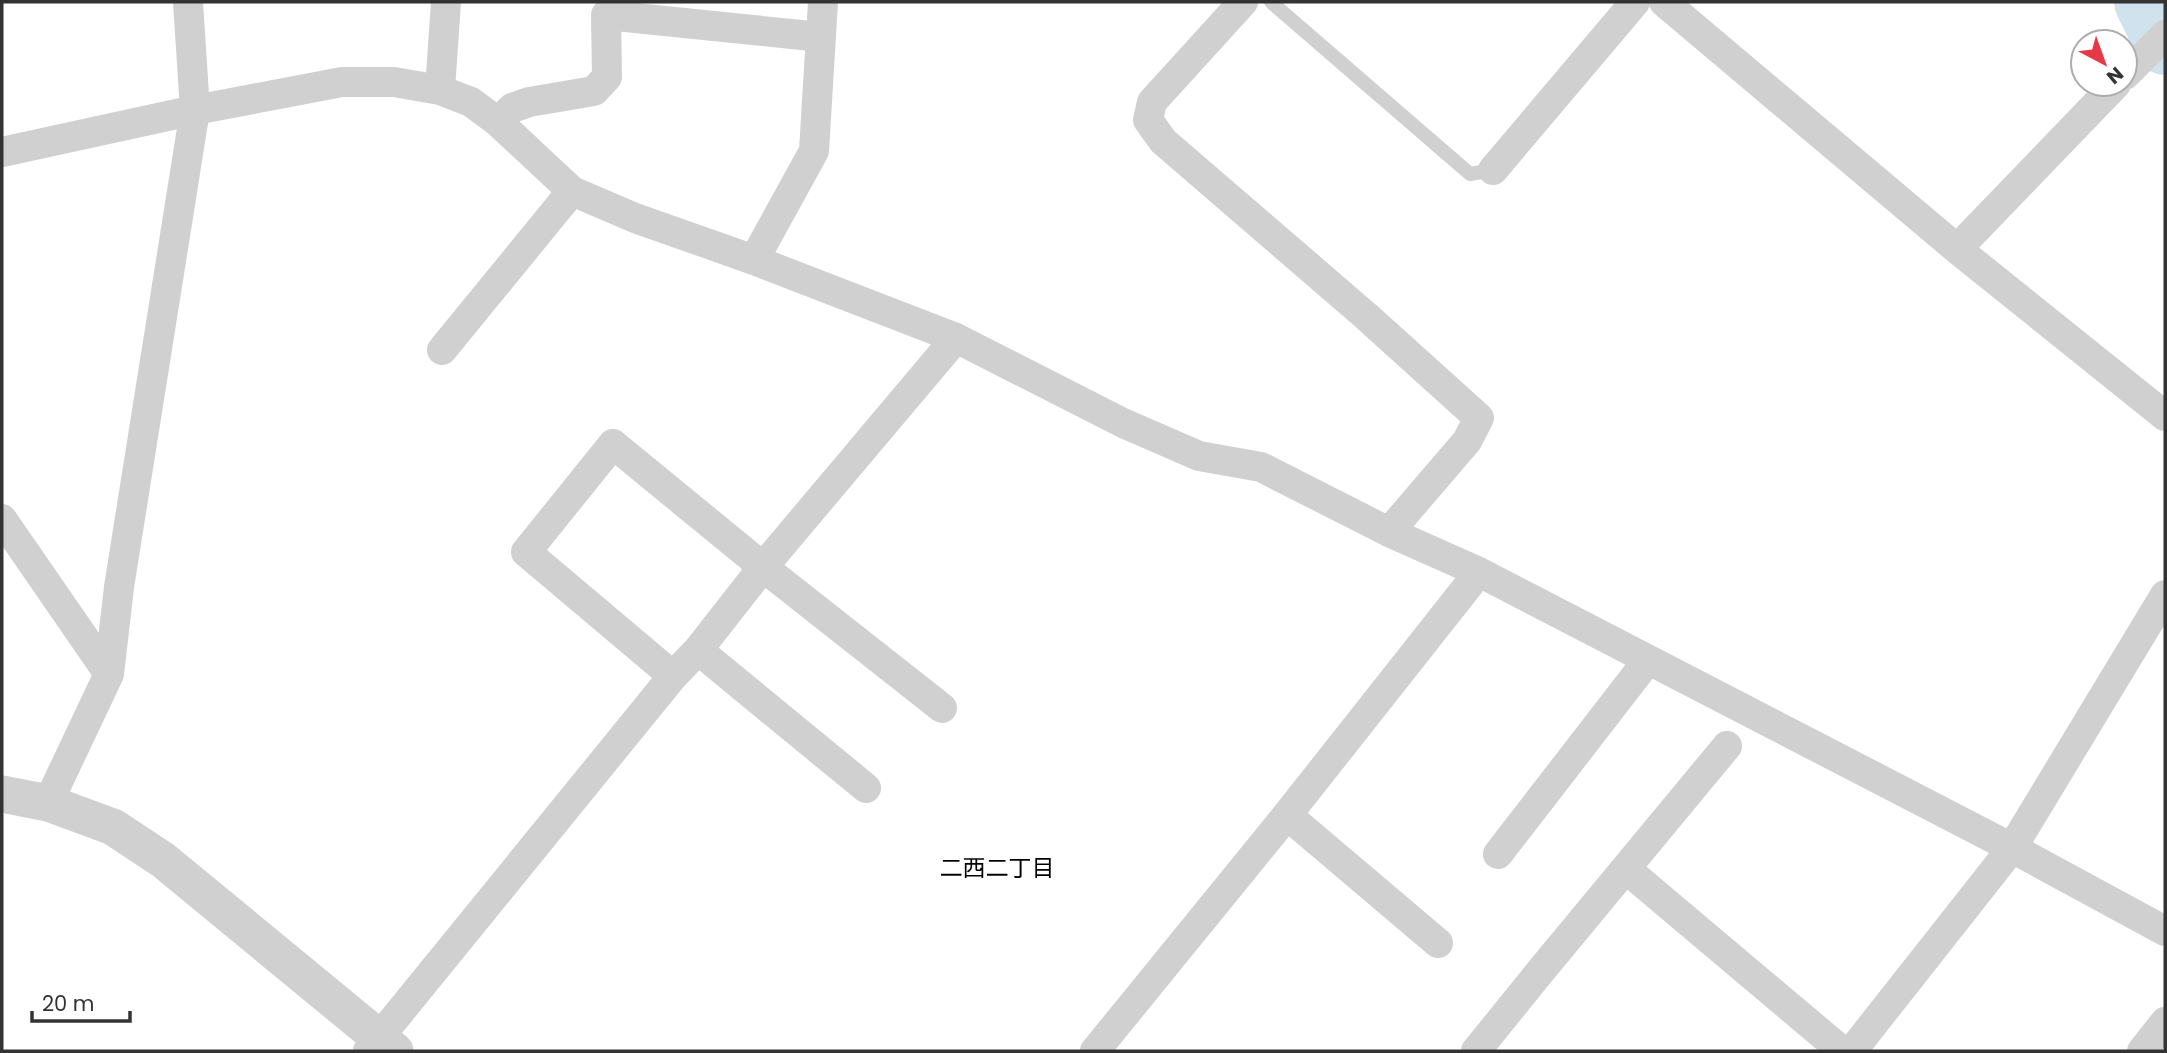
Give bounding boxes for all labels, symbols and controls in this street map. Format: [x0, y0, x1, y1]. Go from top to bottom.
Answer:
north arrow [2069, 28, 2139, 98]
text: N [2101, 61, 2129, 90]
district label: 二西二丁目 [940, 852, 1055, 884]
scale bar [32, 979, 130, 1023]
text: 20 m [42, 989, 95, 1018]

